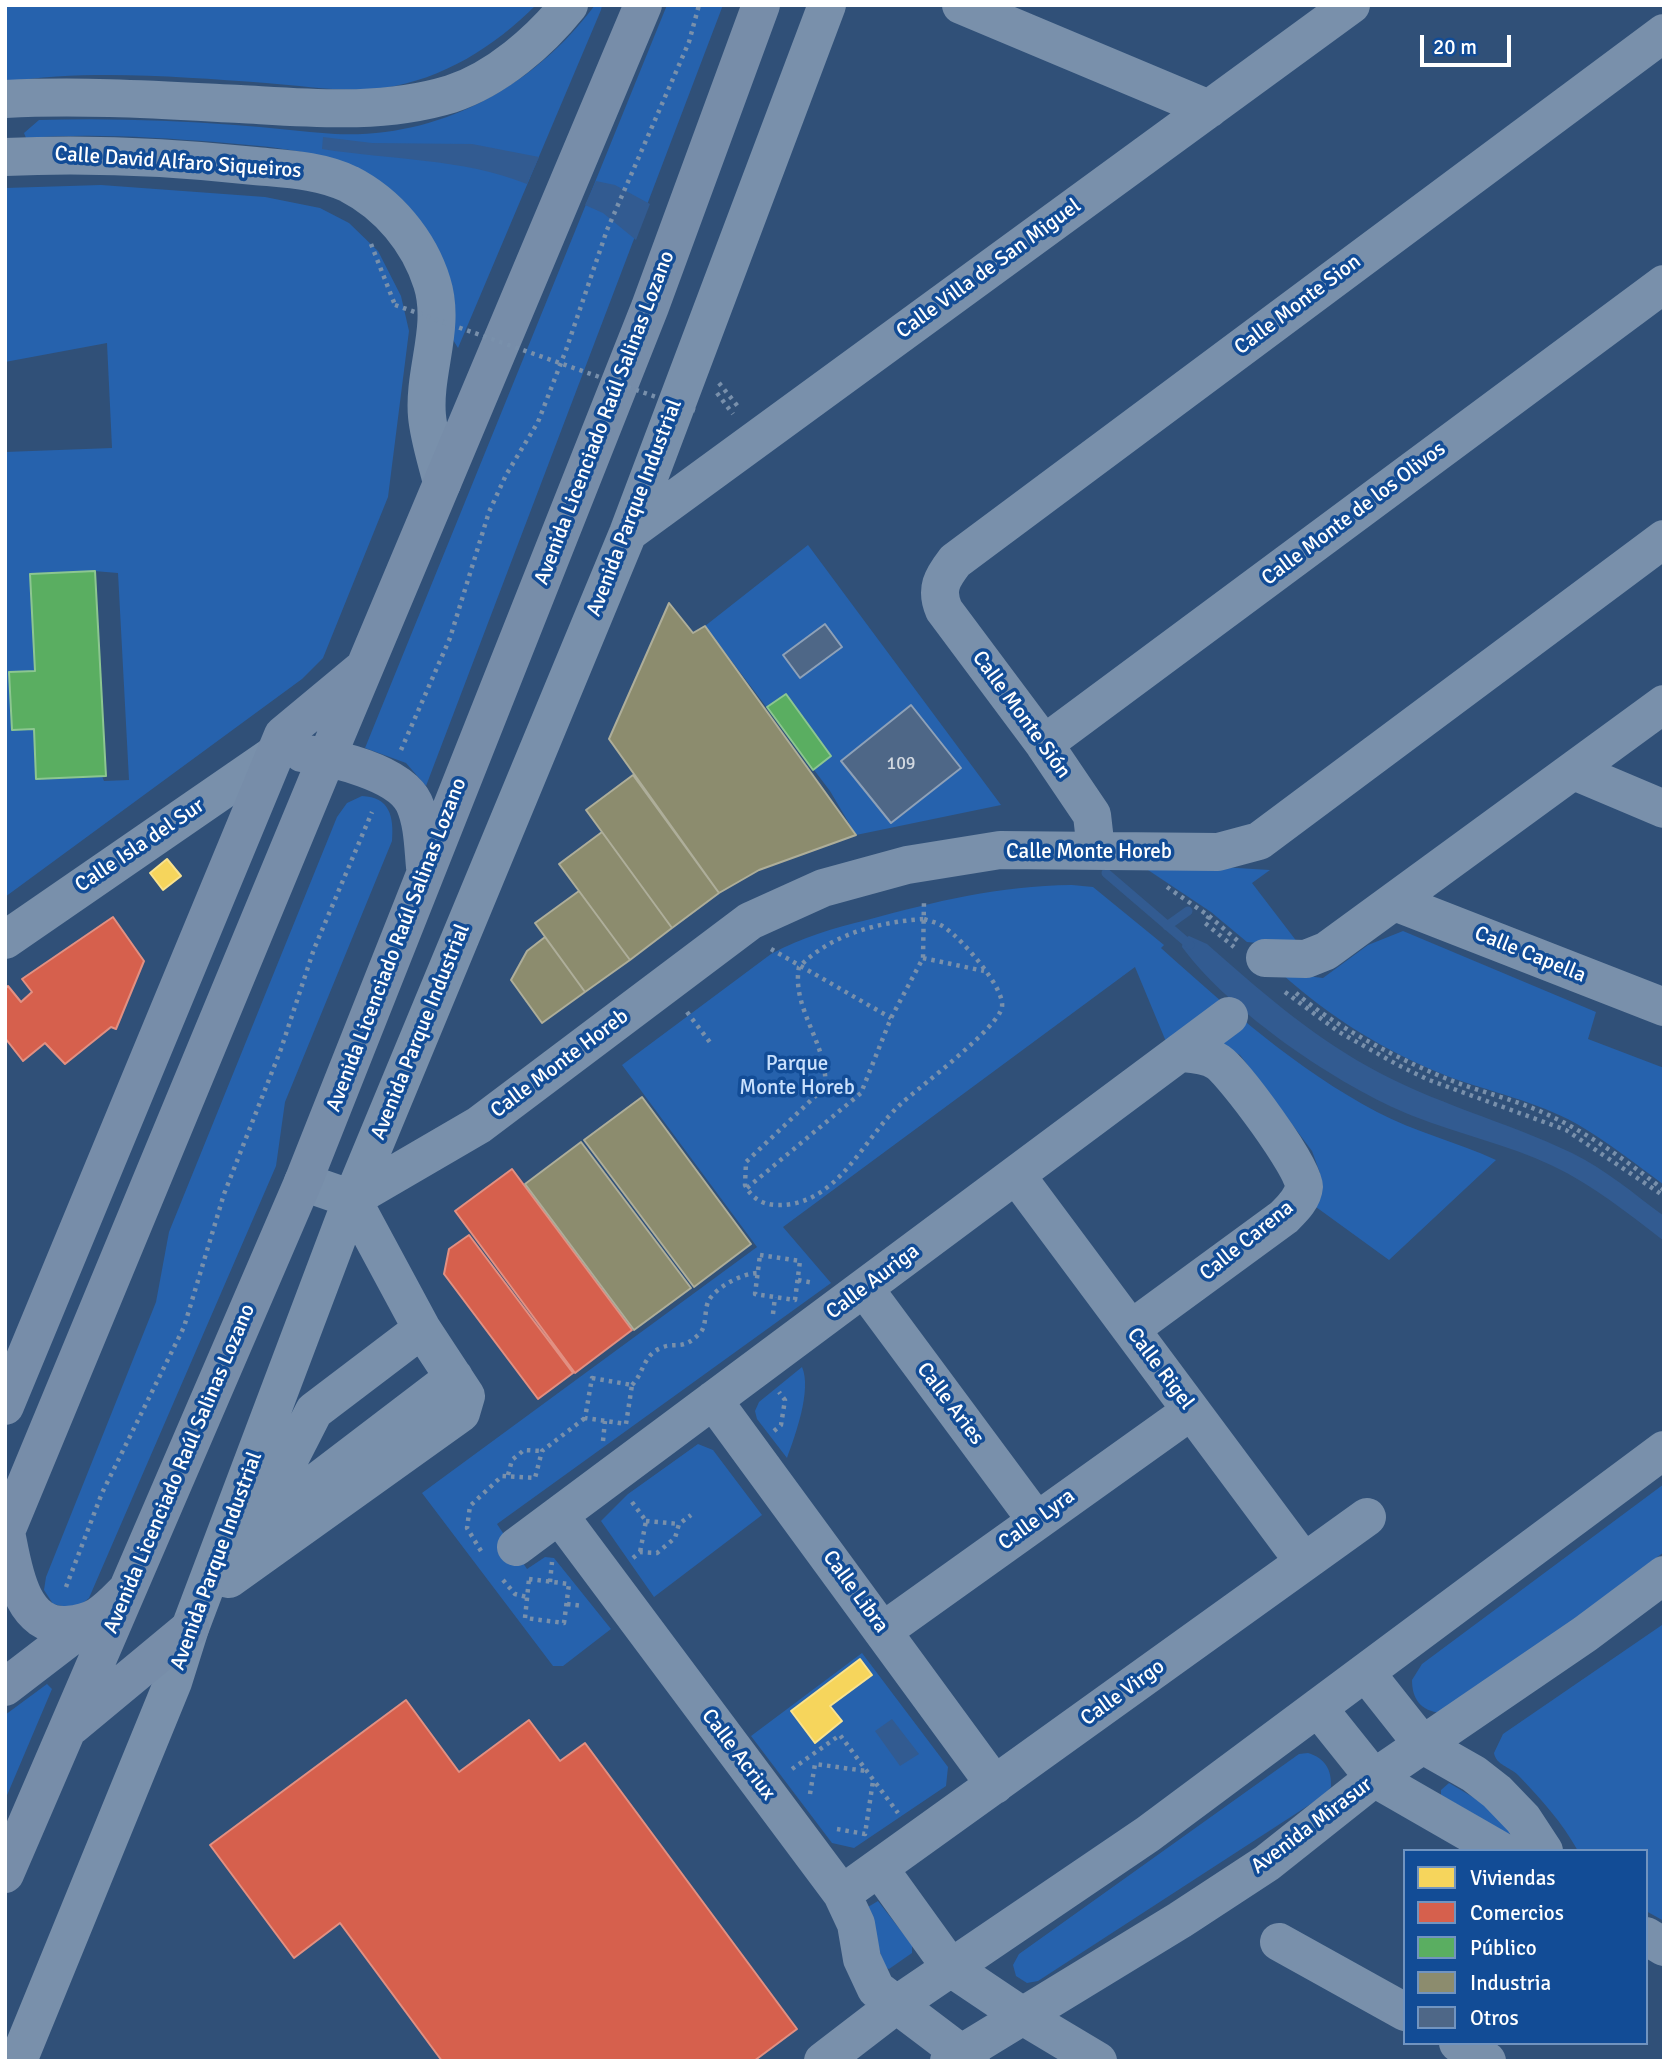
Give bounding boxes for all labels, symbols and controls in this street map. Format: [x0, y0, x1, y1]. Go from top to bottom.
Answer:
scale bar [1424, 21, 1515, 65]
text: 20 m [1433, 34, 1477, 60]
street label: Calle David Alfaro Siqueiros [54, 142, 302, 184]
street label: Calle Villa de San Miguel [892, 194, 1086, 344]
street label: Avenida Licenciado Raúl Salinas Lozano [530, 247, 680, 589]
street label: Calle Monte Sion [1230, 249, 1366, 361]
street label: Avenida Parque Industrial [582, 396, 688, 620]
street label: Calle Monte de los Olivos [1257, 437, 1451, 591]
street label: Calle Monte Sión [966, 646, 1076, 784]
house number: 109 [886, 753, 916, 775]
street label: Avenida Licenciado Raúl Salinas Lozano [322, 774, 472, 1116]
street label: Calle Isla del Sur [71, 794, 209, 898]
street label: Calle Monte Horeb [1006, 839, 1172, 865]
street label: Avenida Parque Industrial [366, 920, 476, 1144]
street label: Calle Capella [1471, 921, 1589, 989]
street label: Calle Monte Horeb [486, 1004, 634, 1124]
park label: Parque Monte Horeb [739, 1051, 855, 1101]
street label: Calle Carena [1195, 1196, 1299, 1286]
street label: Calle Auriga [822, 1239, 924, 1325]
street label: Avenida Licenciado Raúl Salinas Lozano [99, 1300, 261, 1638]
street label: Calle Rigel [1121, 1323, 1199, 1415]
street label: Calle Aries [911, 1358, 989, 1450]
street label: Avenida Parque Industrial [166, 1448, 268, 1674]
street label: Calle Lyra [994, 1484, 1080, 1556]
street label: Calle Libra [817, 1546, 893, 1638]
street label: Calle Virgo [1076, 1654, 1170, 1732]
street label: Calle Acriux [696, 1704, 780, 1806]
street label: Avenida Mirasur [1246, 1772, 1378, 1880]
legend [1403, 1849, 1648, 2045]
text: Viviendas [1470, 1865, 1555, 1891]
text: Comercios [1470, 1900, 1564, 1926]
text: Público [1470, 1935, 1537, 1961]
text: Industria [1470, 1970, 1551, 1996]
text: Otros [1470, 2005, 1519, 2031]

